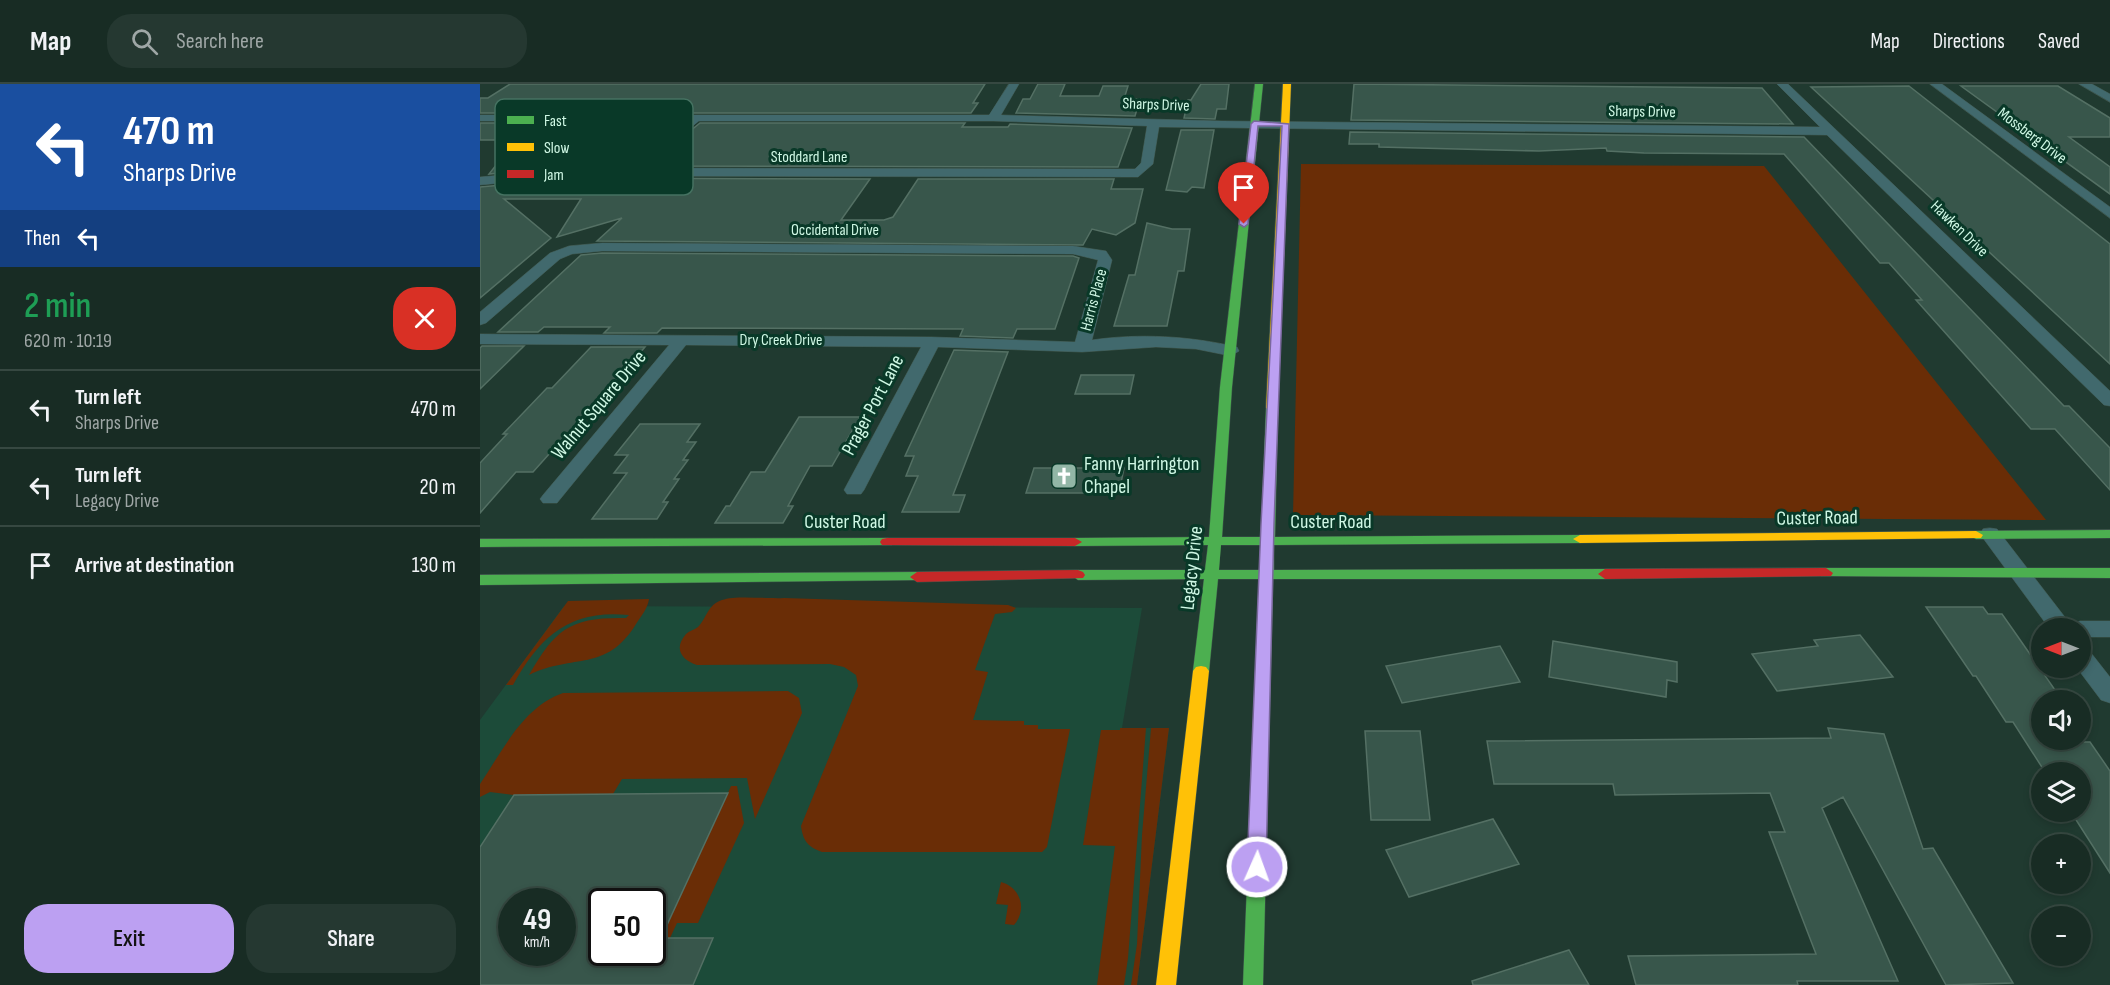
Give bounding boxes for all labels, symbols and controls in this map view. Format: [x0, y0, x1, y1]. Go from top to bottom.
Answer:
search box [107, 14, 527, 68]
text: Map [30, 25, 71, 58]
icon: search [128, 25, 161, 58]
text: Search here [176, 28, 264, 55]
text: Map [1870, 29, 1900, 54]
text: Directions [1933, 29, 2005, 54]
text: Saved [2038, 29, 2080, 54]
street label: Sharps Drive [1122, 94, 1190, 116]
legend [495, 99, 693, 195]
street label: Sharps Drive [1608, 102, 1676, 122]
street label: Mossberg Drive [1994, 104, 2070, 168]
text: 470 m [123, 106, 215, 157]
icon: left [24, 108, 102, 186]
text: Fast [544, 112, 567, 131]
text: Slow [544, 139, 569, 158]
street label: Stoddard Lane [771, 148, 847, 167]
text: Sharps Drive [123, 157, 237, 189]
pin [1218, 162, 1269, 224]
text: Jam [543, 166, 564, 185]
icon: arrive [1227, 171, 1260, 204]
street label: Hawken Drive [1926, 197, 1992, 261]
street label: Occidental Drive [791, 221, 879, 240]
icon: left [72, 222, 105, 255]
text: Then [24, 225, 60, 252]
street label: Harris Place [1077, 267, 1111, 333]
text: 2 min [24, 285, 91, 328]
button: close [393, 287, 456, 350]
text: 620 m · 10:19 [24, 329, 112, 353]
street label: Dry Creek Drive [740, 331, 822, 350]
street label: Walnut Square Drive [547, 346, 651, 464]
street label: Prager Port Lane [837, 351, 909, 459]
text: Turn left [75, 384, 141, 411]
icon: left [24, 393, 57, 426]
text: 470 m [411, 396, 456, 423]
text: Sharps Drive [75, 411, 159, 435]
place label: Fanny Harrington Chapel [1084, 452, 1199, 499]
church icon: Fanny Harrington Chapel [1049, 461, 1079, 491]
text: Turn left [75, 462, 141, 489]
icon: left [24, 471, 57, 504]
text: 20 m [420, 474, 456, 501]
text: Legacy Drive [75, 489, 159, 513]
street label: Custer Road [1776, 505, 1858, 531]
street label: Custer Road [804, 510, 886, 534]
street label: Custer Road [1290, 510, 1372, 534]
street label: Legacy Drive [1176, 525, 1208, 611]
icon: arrive [24, 549, 57, 582]
text: Arrive at destination [75, 552, 234, 579]
text: 130 m [412, 552, 456, 579]
north arrow [2031, 618, 2091, 678]
map controls [2031, 618, 2091, 966]
button: sound [2031, 690, 2091, 750]
button: layers [2031, 762, 2091, 822]
button: + [2031, 834, 2091, 894]
position arrow [1225, 835, 1289, 899]
speed limit sign: 50 [588, 888, 666, 966]
text: 49 [523, 902, 551, 938]
button: Exit [24, 904, 234, 973]
button: Share [246, 904, 456, 973]
button: − [2031, 906, 2091, 966]
text: km/h [524, 933, 550, 952]

